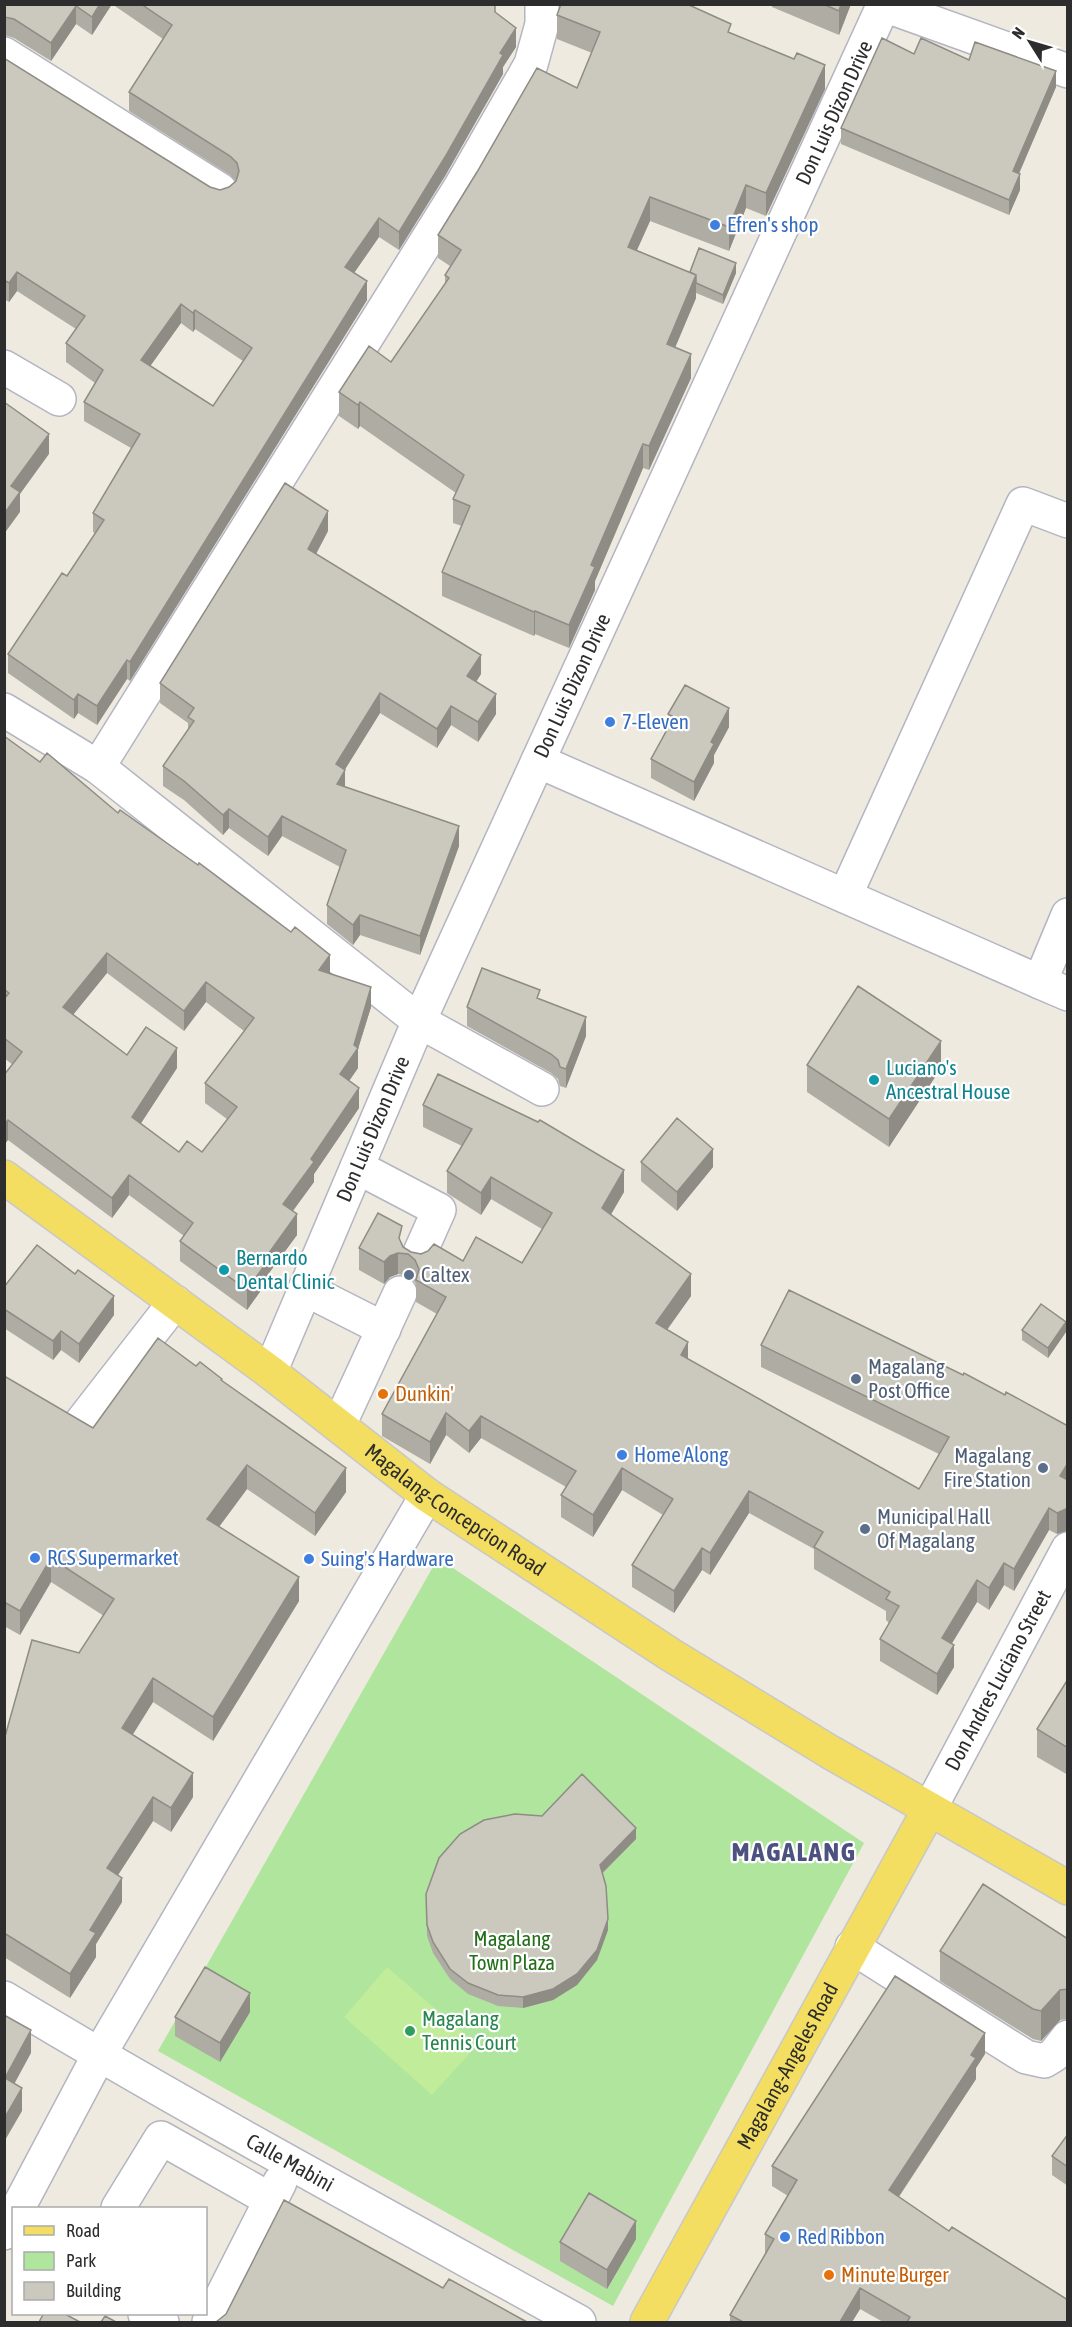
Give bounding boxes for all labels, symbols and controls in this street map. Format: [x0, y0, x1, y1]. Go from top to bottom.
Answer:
north arrow [1000, 12, 1060, 72]
text: N [1008, 24, 1028, 42]
street label: Don Luis Dizon Drive [790, 36, 877, 188]
place label: Efren's shop [727, 212, 818, 236]
marker: Efren's shop [708, 218, 722, 232]
street label: Don Luis Dizon Drive [528, 609, 615, 761]
place label: 7-Eleven [622, 709, 689, 733]
marker: 7-Eleven [603, 715, 617, 729]
street label: Don Luis Dizon Drive [331, 1052, 414, 1205]
place label: Luciano's Ancestral House [886, 1055, 1010, 1103]
marker: Luciano's Ancestral House [867, 1073, 881, 1087]
place label: Bernardo Dental Clinic [236, 1245, 335, 1293]
place label: Caltex [421, 1262, 470, 1286]
marker: Bernardo Dental Clinic [217, 1263, 231, 1277]
marker: Caltex [402, 1268, 416, 1282]
place label: Magalang Post Office [868, 1354, 950, 1402]
marker: Magalang Post Office [849, 1372, 863, 1386]
place label: Dunkin' [395, 1381, 454, 1405]
marker: Dunkin' [376, 1387, 390, 1401]
street label: Magalang-Concepcion Road [361, 1438, 550, 1580]
place label: Home Along [634, 1442, 728, 1466]
place label: Magalang Fire Station [944, 1443, 1031, 1491]
marker: Home Along [615, 1448, 629, 1462]
marker: Magalang Fire Station [1036, 1461, 1050, 1475]
place label: Municipal Hall Of Magalang [877, 1504, 991, 1552]
marker: Municipal Hall Of Magalang [858, 1522, 872, 1536]
place label: RCS Supermarket [47, 1545, 179, 1569]
place label: Suing's Hardware [321, 1546, 454, 1570]
marker: RCS Supermarket [28, 1551, 42, 1565]
marker: Suing's Hardware [302, 1552, 316, 1566]
street label: Don Andres Luciano Street [939, 1585, 1055, 1774]
district label: MAGALANG [732, 1836, 856, 1867]
park label: Magalang Town Plaza [469, 1926, 555, 1974]
street label: Magalang-Angeles Road [732, 1978, 842, 2153]
place label: Magalang Tennis Court [422, 2006, 516, 2054]
marker: Magalang Tennis Court [403, 2024, 417, 2038]
street label: Calle Mabini [243, 2128, 338, 2196]
legend [12, 2207, 207, 2315]
text: Road [66, 2220, 100, 2241]
place label: Red Ribbon [797, 2224, 885, 2248]
marker: Red Ribbon [778, 2230, 792, 2244]
text: Park [66, 2250, 96, 2271]
place label: Minute Burger [841, 2262, 949, 2286]
marker: Minute Burger [822, 2268, 836, 2282]
text: Building [66, 2280, 121, 2301]

